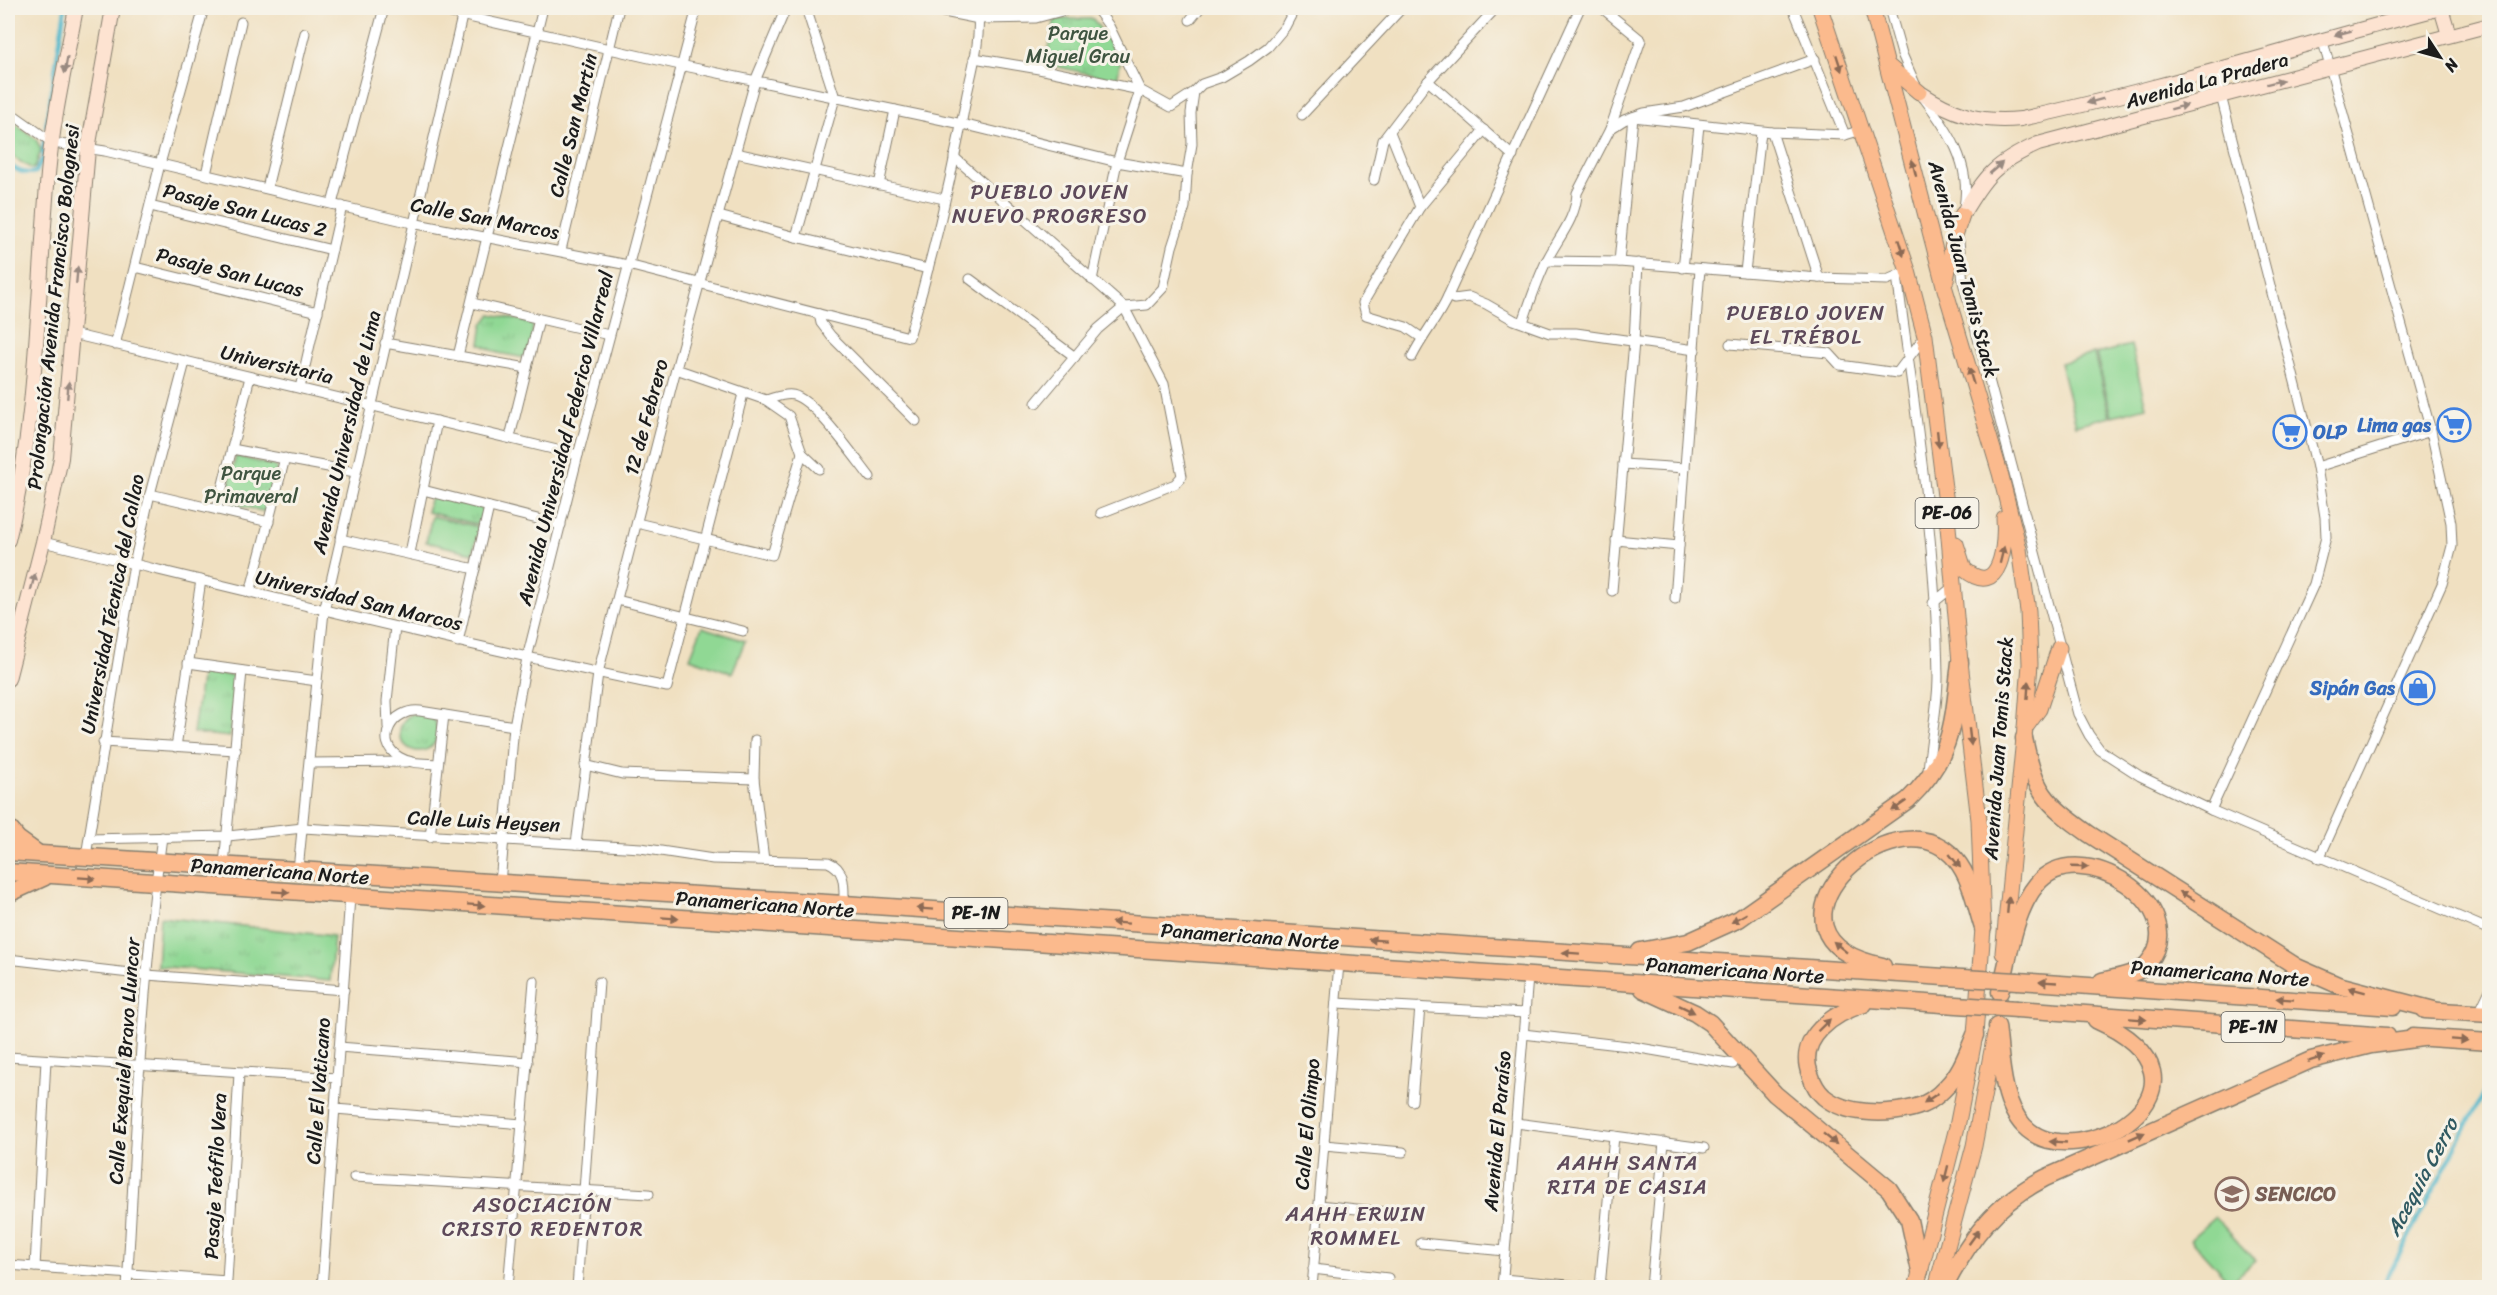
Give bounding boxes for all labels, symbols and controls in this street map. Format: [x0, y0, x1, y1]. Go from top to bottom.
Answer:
park label: Parque Miguel Grau [1026, 16, 1131, 74]
north arrow [2410, 27, 2470, 87]
one-way arrow [2334, 28, 2352, 38]
street label: Avenida La Pradera [2121, 42, 2293, 119]
street label: Calle San Martin [539, 49, 608, 201]
text: N [2436, 52, 2467, 79]
one-way arrow [1834, 54, 1844, 72]
one-way arrow [61, 56, 70, 75]
one-way arrow [2266, 77, 2284, 86]
one-way arrow [2085, 97, 2103, 106]
one-way arrow [2170, 102, 2188, 111]
street label: Prolongación Avenida Francisco Bolognesi [17, 121, 90, 491]
street label: Avenida Juan Tomis Stack [1917, 155, 2009, 382]
one-way arrow [1909, 159, 1919, 177]
one-way arrow [1988, 162, 2003, 175]
street label: Pasaje San Lucas 2 [159, 173, 331, 248]
district label: PUEBLO JOVEN NUEVO PROGRESO [952, 173, 1148, 235]
street label: Calle San Marcos [408, 187, 563, 250]
street label: Pasaje San Lucas [153, 237, 308, 308]
one-way arrow [1897, 239, 1906, 257]
one-way arrow [72, 266, 82, 285]
street label: Avenida Universidad Federico Villarreal [507, 266, 624, 610]
district label: PUEBLO JOVEN EL TRÉBOL [1727, 294, 1886, 356]
street label: Avenida Universidad de Lima [301, 307, 392, 558]
street label: Universitaria [217, 335, 337, 394]
street label: 12 de Febrero [614, 355, 679, 479]
one-way arrow [1966, 367, 1975, 385]
one-way arrow [63, 381, 73, 400]
supermarket icon: Lima gas [2436, 407, 2472, 443]
place label: Lima gas [2357, 408, 2432, 443]
supermarket icon: OLP [2272, 414, 2308, 450]
place label: OLP [2313, 415, 2347, 450]
one-way arrow [1933, 429, 1943, 448]
park label: Parque Primaveral [204, 456, 299, 514]
street label: Universidad Técnica del Callao [70, 471, 155, 737]
road number: PE-06 [1916, 498, 1978, 528]
one-way arrow [1998, 546, 2007, 564]
street label: Universidad San Marcos [252, 560, 467, 642]
one-way arrow [29, 573, 38, 591]
street label: Avenida Juan Tomis Stack [1973, 635, 2024, 862]
shop icon: Sipán Gas [2400, 670, 2436, 706]
place label: Sipán Gas [2309, 671, 2396, 706]
one-way arrow [2023, 680, 2033, 699]
one-way arrow [1965, 728, 1974, 747]
street label: Calle Luis Heysen [407, 800, 561, 843]
one-way arrow [1891, 800, 1907, 811]
street label: Panamericana Norte [189, 848, 370, 895]
one-way arrow [1948, 853, 1961, 869]
one-way arrow [2070, 862, 2089, 871]
one-way arrow [77, 874, 96, 883]
street label: Panamericana Norte [674, 881, 855, 928]
one-way arrow [272, 887, 291, 896]
one-way arrow [2179, 890, 2195, 901]
one-way arrow [2003, 895, 2012, 914]
road number: PE-1N [944, 898, 1008, 928]
one-way arrow [466, 900, 485, 910]
one-way arrow [915, 905, 934, 914]
one-way arrow [661, 913, 680, 923]
street label: Panamericana Norte [1159, 913, 1340, 960]
one-way arrow [1730, 913, 1747, 923]
one-way arrow [1110, 918, 1129, 927]
street label: Calle Exequiel Bravo Lluncor [98, 935, 151, 1186]
one-way arrow [1367, 935, 1386, 945]
one-way arrow [1832, 942, 1847, 954]
street label: Panamericana Norte [1644, 947, 1825, 994]
one-way arrow [1562, 949, 1581, 958]
street label: Panamericana Norte [2129, 950, 2310, 997]
one-way arrow [2039, 978, 2058, 987]
one-way arrow [2348, 984, 2366, 994]
one-way arrow [2275, 994, 2294, 1004]
one-way arrow [1678, 1005, 1695, 1014]
road number: PE-1N [2222, 1012, 2284, 1042]
one-way arrow [2129, 1014, 2148, 1023]
street label: Calle El Vaticano [296, 1016, 341, 1166]
one-way arrow [1817, 1019, 1831, 1033]
one-way arrow [2449, 1036, 2468, 1045]
street label: Avenida El Paraíso [1473, 1049, 1522, 1214]
one-way arrow [2307, 1053, 2325, 1063]
street label: Calle El Olimpo [1284, 1057, 1331, 1191]
street label: Pasaje Teófilo Vera [194, 1092, 237, 1260]
one-way arrow [1923, 1093, 1939, 1104]
water label: Acequia Cerro [2374, 1109, 2470, 1244]
one-way arrow [2128, 1131, 2146, 1141]
one-way arrow [1823, 1133, 1838, 1145]
one-way arrow [2049, 1138, 2068, 1147]
district label: AAHH SANTA RITA DE CASIA [1548, 1144, 1708, 1206]
one-way arrow [1940, 1165, 1950, 1183]
school or university icon: SENCICO [2214, 1176, 2250, 1212]
place label: SENCICO [2254, 1177, 2336, 1212]
district label: ASOCIACIÓN CRISTO REDENTOR [442, 1186, 644, 1248]
district label: AAHH ERWIN ROMMEL [1284, 1195, 1427, 1257]
one-way arrow [1968, 1230, 1980, 1246]

